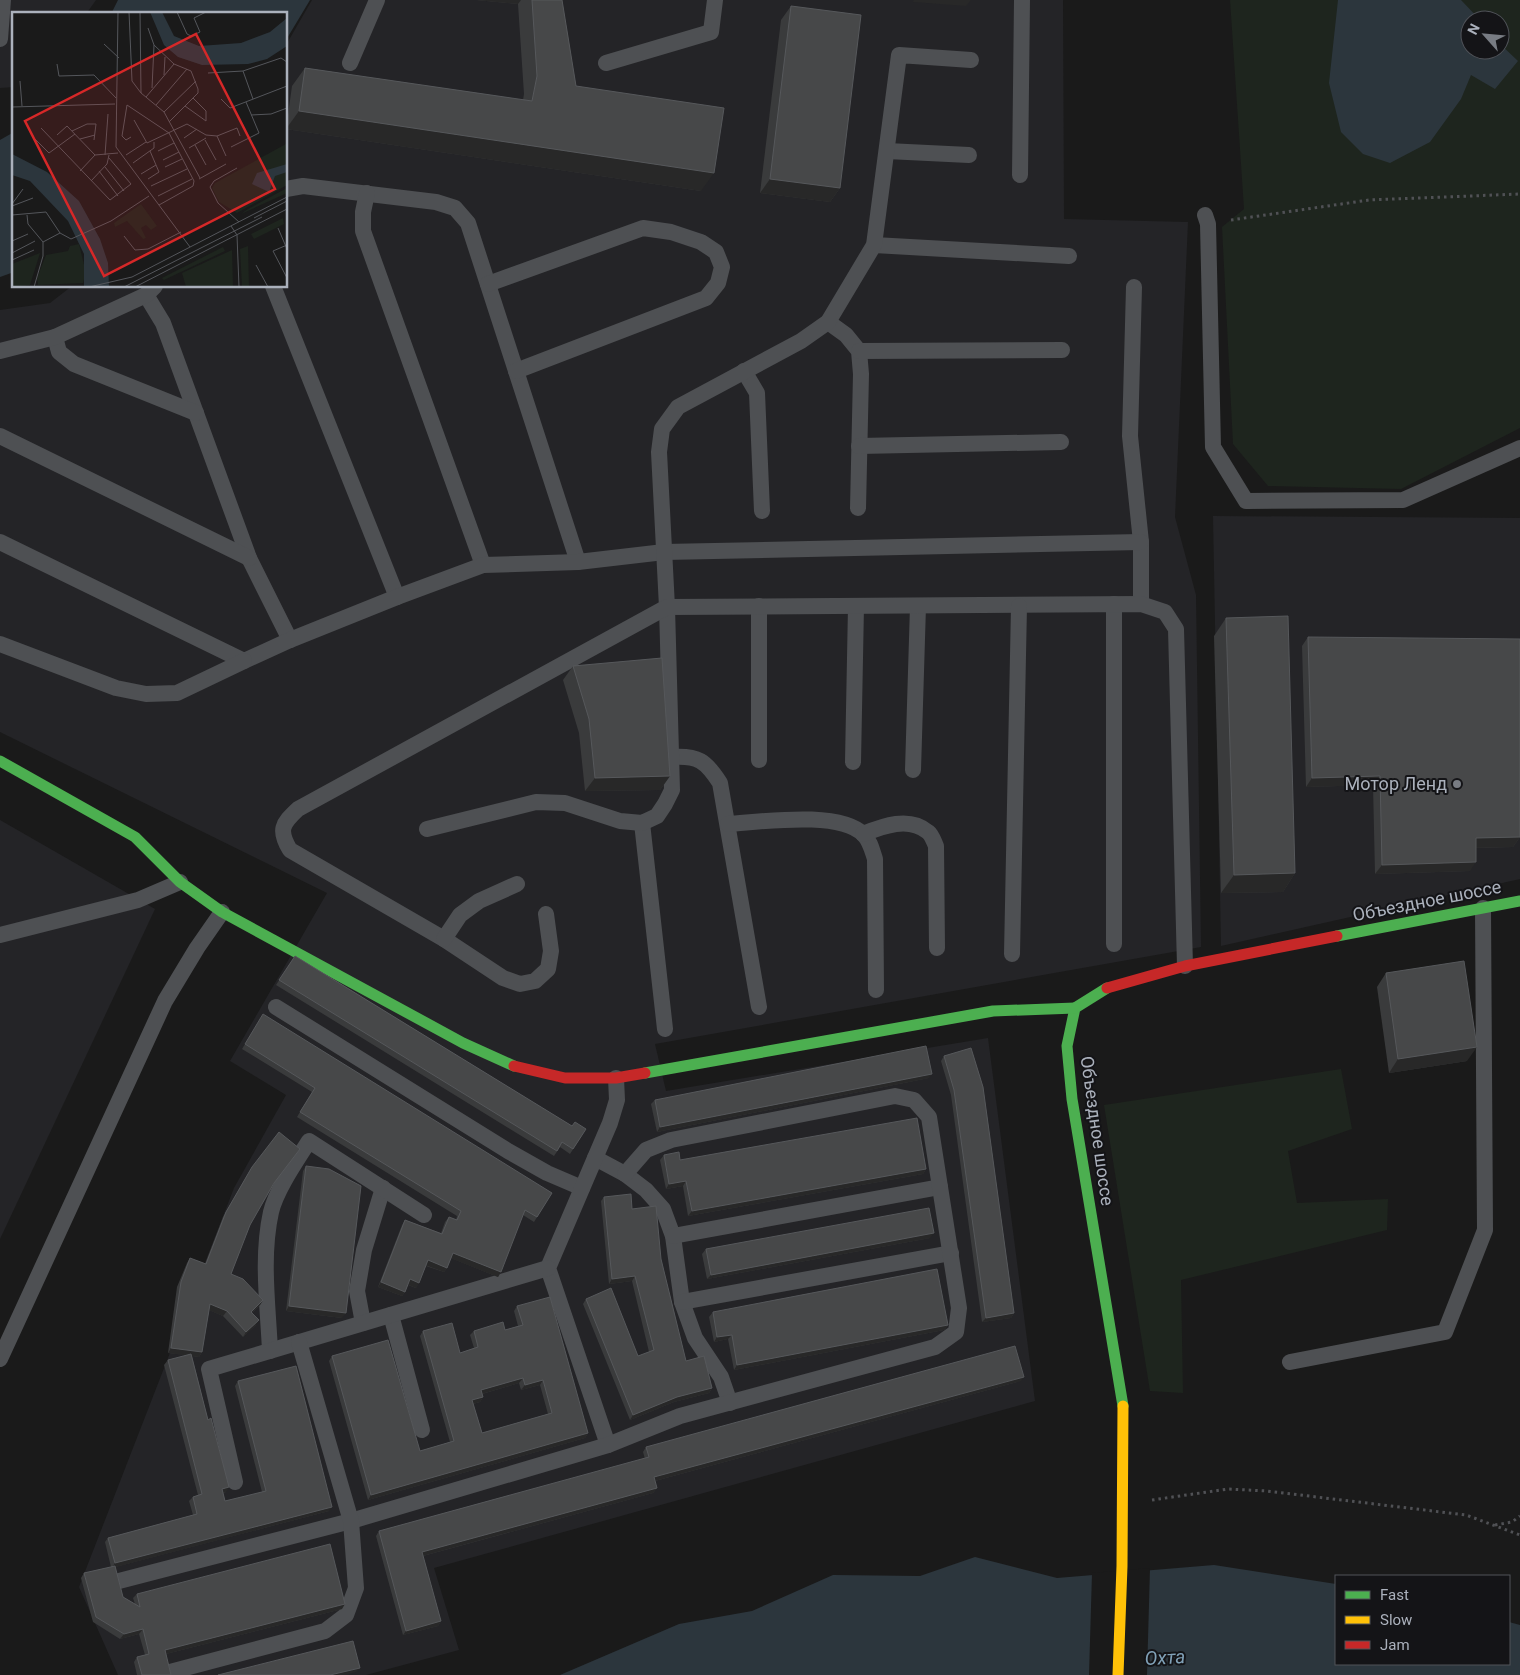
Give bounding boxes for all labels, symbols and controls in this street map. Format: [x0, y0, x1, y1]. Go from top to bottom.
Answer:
north arrow [1460, 10, 1510, 60]
inset map [12, 12, 288, 288]
text: N [1464, 21, 1483, 37]
place label: Мотор Ленд [1345, 773, 1447, 794]
marker: Мотор Ленд [1451, 778, 1463, 790]
street label: Объездное шоссе [1351, 876, 1503, 925]
street label: Объездное шоссе [1077, 1055, 1118, 1207]
legend [1335, 1575, 1510, 1665]
text: Fast [1380, 1586, 1409, 1604]
text: Slow [1380, 1611, 1412, 1629]
text: Jam [1380, 1636, 1410, 1654]
water label: Охта [1144, 1645, 1186, 1670]

